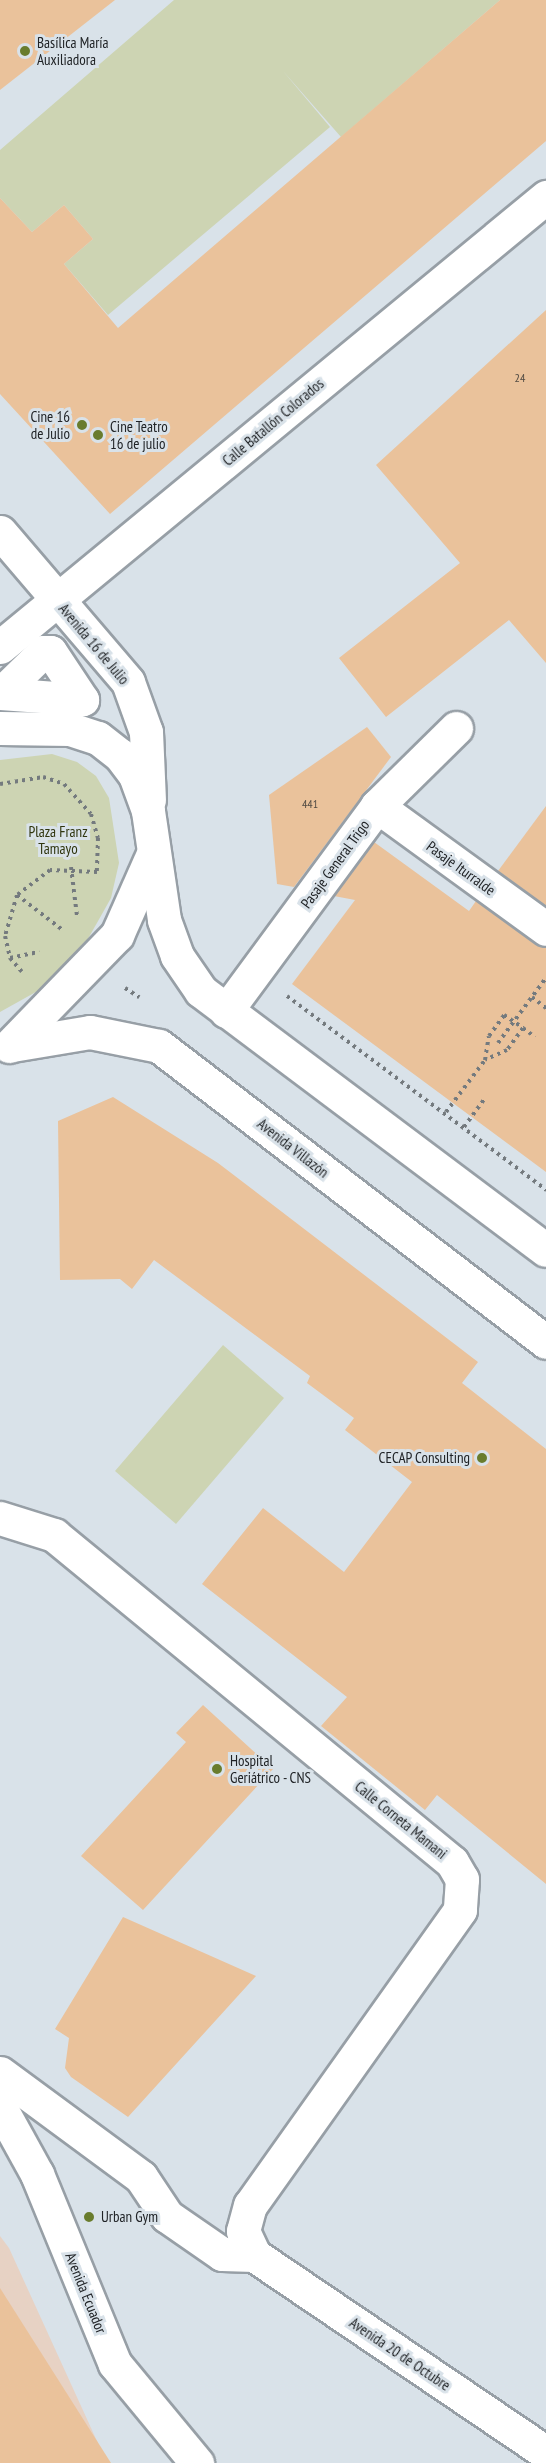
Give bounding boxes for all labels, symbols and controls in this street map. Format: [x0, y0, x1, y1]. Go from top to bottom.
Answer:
place label: Basílica María Auxiliadora [37, 33, 109, 68]
marker: Basílica María Auxiliadora [18, 44, 32, 58]
house number: 24 [515, 371, 525, 385]
street label: Calle Batallón Colorados [219, 374, 327, 470]
place label: Cine 16 de Julio [30, 407, 70, 442]
place label: Cine Teatro 16 de julio [110, 417, 168, 452]
marker: Cine 16 de Julio [75, 418, 89, 432]
marker: Cine Teatro 16 de julio [91, 428, 105, 442]
street label: Avenida 16 de Julio [55, 600, 133, 688]
house number: 441 [302, 797, 318, 811]
street label: Pasaje General Trigo [297, 816, 373, 912]
park label: Plaza Franz Tamayo [28, 822, 88, 857]
street label: Pasaje Iturralde [423, 837, 499, 899]
street label: Avenida Villazón [254, 1115, 332, 1181]
place label: CECAP Consulting [378, 1449, 470, 1467]
marker: CECAP Consulting [475, 1451, 489, 1465]
place label: Hospital Geriátrico - CNS [230, 1751, 312, 1786]
marker: Hospital Geriátrico - CNS [208, 1760, 226, 1778]
street label: Calle Corneta Mamani [351, 1777, 451, 1863]
place label: Urban Gym [101, 2208, 158, 2226]
marker: Urban Gym [82, 2210, 96, 2224]
street label: Avenida Ecuador [62, 2250, 110, 2336]
street label: Avenida 20 de Octubre [346, 2314, 454, 2394]

